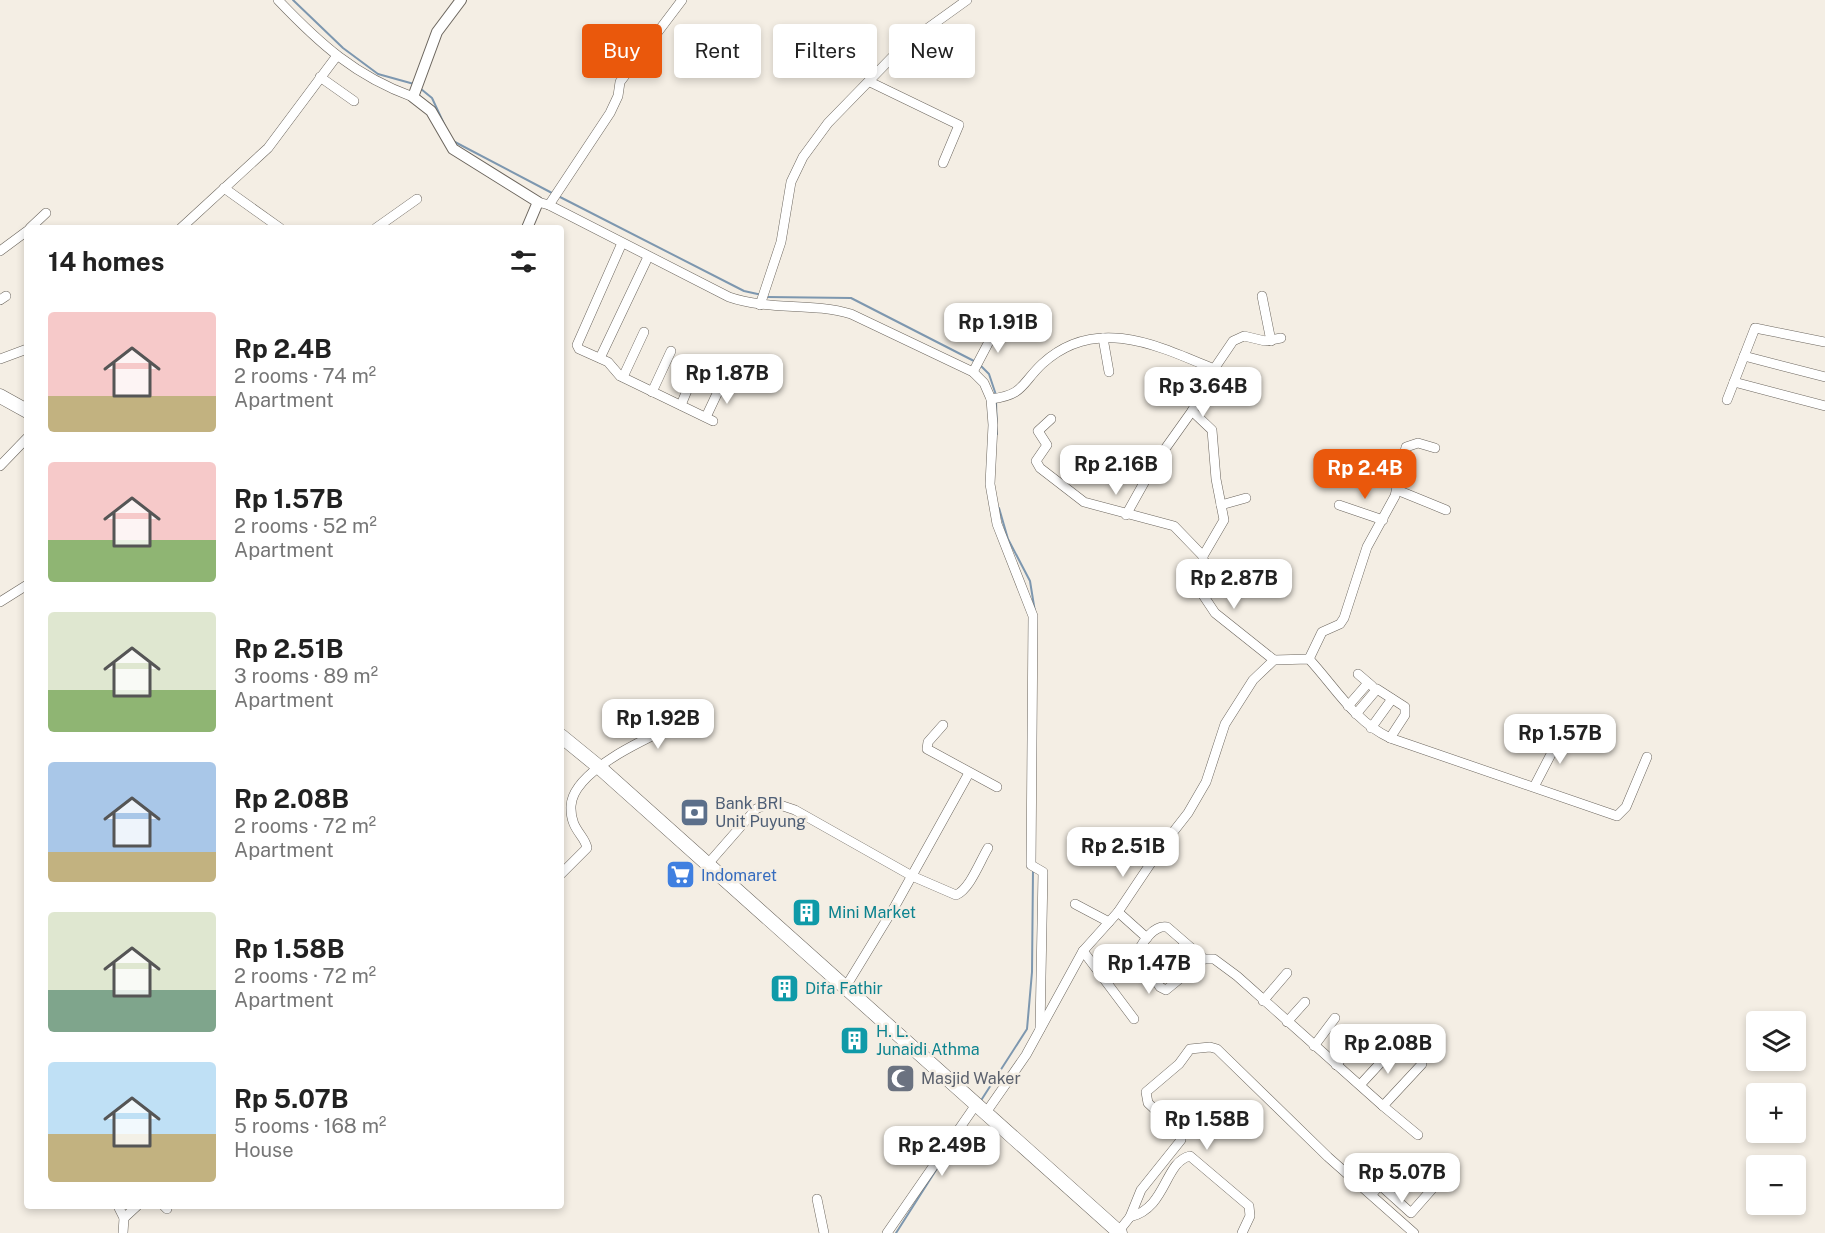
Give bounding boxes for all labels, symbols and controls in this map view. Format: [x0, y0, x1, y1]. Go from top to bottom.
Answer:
chip: Buy [582, 24, 662, 78]
chip: Rent [674, 24, 761, 78]
chip: Filters [773, 24, 877, 78]
chip: New [889, 24, 975, 78]
icon: filters [507, 245, 540, 278]
text: 14 homes [48, 246, 164, 277]
pin: Rp 1.91B [936, 303, 1060, 354]
text: Rp 1.91B [958, 310, 1038, 334]
text: Rp 2.4B [234, 333, 332, 364]
icon: home [96, 336, 168, 408]
pin: Rp 1.87B [665, 354, 789, 405]
text: Rp 1.87B [685, 361, 769, 385]
text: 2 rooms · 74 m² [234, 364, 376, 388]
pin: Rp 3.64B [1141, 367, 1265, 418]
text: Rp 3.64B [1158, 374, 1248, 398]
text: Apartment [234, 388, 334, 412]
pin: Rp 2.16B [1054, 445, 1178, 496]
pin: Rp 2.4B [1310, 449, 1420, 500]
text: Rp 2.16B [1074, 452, 1158, 476]
text: Rp 2.4B [1327, 456, 1403, 480]
text: Rp 1.57B [234, 483, 343, 514]
icon: home [96, 486, 168, 558]
text: 2 rooms · 52 m² [234, 514, 377, 538]
text: Apartment [234, 538, 334, 562]
pin: Rp 2.87B [1172, 559, 1296, 610]
text: Rp 2.87B [1190, 566, 1278, 590]
text: Rp 2.51B [234, 633, 344, 664]
icon: home [96, 636, 168, 708]
text: 3 rooms · 89 m² [234, 664, 378, 688]
text: Apartment [234, 688, 334, 712]
pin: Rp 1.92B [596, 699, 720, 750]
text: Rp 1.92B [616, 706, 700, 730]
pin: Rp 1.57B [1498, 714, 1622, 765]
text: Rp 1.57B [1518, 721, 1602, 745]
text: Rp 2.08B [234, 783, 349, 814]
icon: home [96, 786, 168, 858]
place label: Bank BRI Unit Puyung [715, 794, 806, 831]
bank icon: Bank BRI Unit Puyung [678, 796, 710, 828]
text: 2 rooms · 72 m² [234, 814, 376, 838]
pin: Rp 2.51B [1061, 827, 1185, 878]
text: Rp 2.51B [1081, 834, 1165, 858]
text: Apartment [234, 838, 334, 862]
supermarket icon: Indomaret [664, 859, 696, 891]
place label: Indomaret [701, 866, 777, 885]
building icon: Mini Market [791, 896, 823, 928]
place label: Mini Market [828, 903, 916, 922]
text: Rp 1.58B [234, 933, 345, 964]
icon: home [96, 936, 168, 1008]
pin: Rp 1.47B [1087, 944, 1211, 995]
text: Rp 1.47B [1107, 951, 1191, 975]
text: 2 rooms · 72 m² [234, 964, 376, 988]
building icon: Difa Fathir [768, 972, 800, 1004]
place label: Difa Fathir [805, 979, 883, 998]
text: Apartment [234, 988, 334, 1012]
map controls [1746, 1011, 1806, 1215]
button: layers [1746, 1011, 1806, 1071]
place label: H. L. Junaidi Athma [876, 1022, 980, 1059]
building icon: H. L. Junaidi Athma [839, 1024, 871, 1056]
pin: Rp 2.08B [1326, 1024, 1450, 1075]
text: Rp 2.08B [1344, 1031, 1432, 1055]
mosque icon: Masjid Waker [884, 1062, 916, 1094]
place label: Masjid Waker [921, 1069, 1021, 1088]
text: Rp 5.07B [234, 1083, 349, 1114]
button: + [1746, 1083, 1806, 1143]
icon: home [96, 1086, 168, 1158]
pin: Rp 1.58B [1145, 1100, 1269, 1151]
text: Rp 1.58B [1164, 1107, 1250, 1131]
text: 5 rooms · 168 m² [234, 1114, 386, 1138]
pin: Rp 2.49B [880, 1126, 1004, 1177]
text: Rp 2.49B [898, 1133, 986, 1157]
text: House [234, 1138, 294, 1162]
pin: Rp 5.07B [1340, 1153, 1464, 1204]
button: − [1746, 1155, 1806, 1215]
text: Rp 5.07B [1358, 1160, 1446, 1184]

